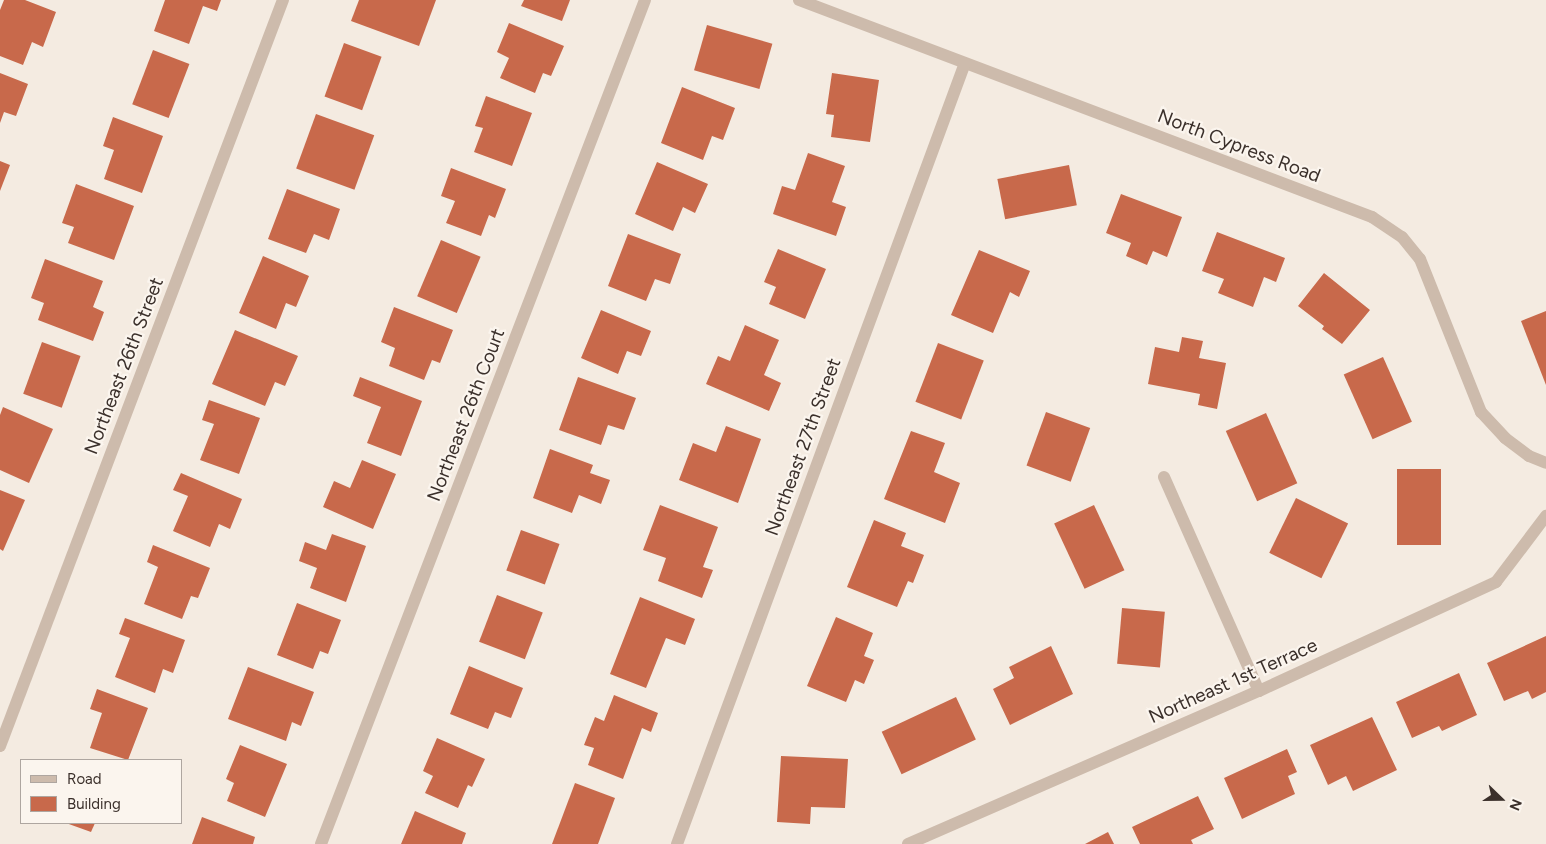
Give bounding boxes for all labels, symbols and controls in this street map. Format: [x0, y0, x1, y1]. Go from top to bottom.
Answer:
street label: North Cypress Road [1154, 104, 1324, 188]
street label: Northeast 26th Street [80, 274, 168, 458]
street label: Northeast 26th Court [422, 325, 510, 505]
street label: Northeast 27th Street [760, 355, 846, 539]
street label: Northeast 1st Terrace [1145, 634, 1321, 728]
legend [20, 759, 182, 824]
text: Road [67, 770, 102, 788]
north arrow [1476, 774, 1526, 824]
text: Building [67, 795, 121, 813]
text: N [1505, 797, 1525, 813]

